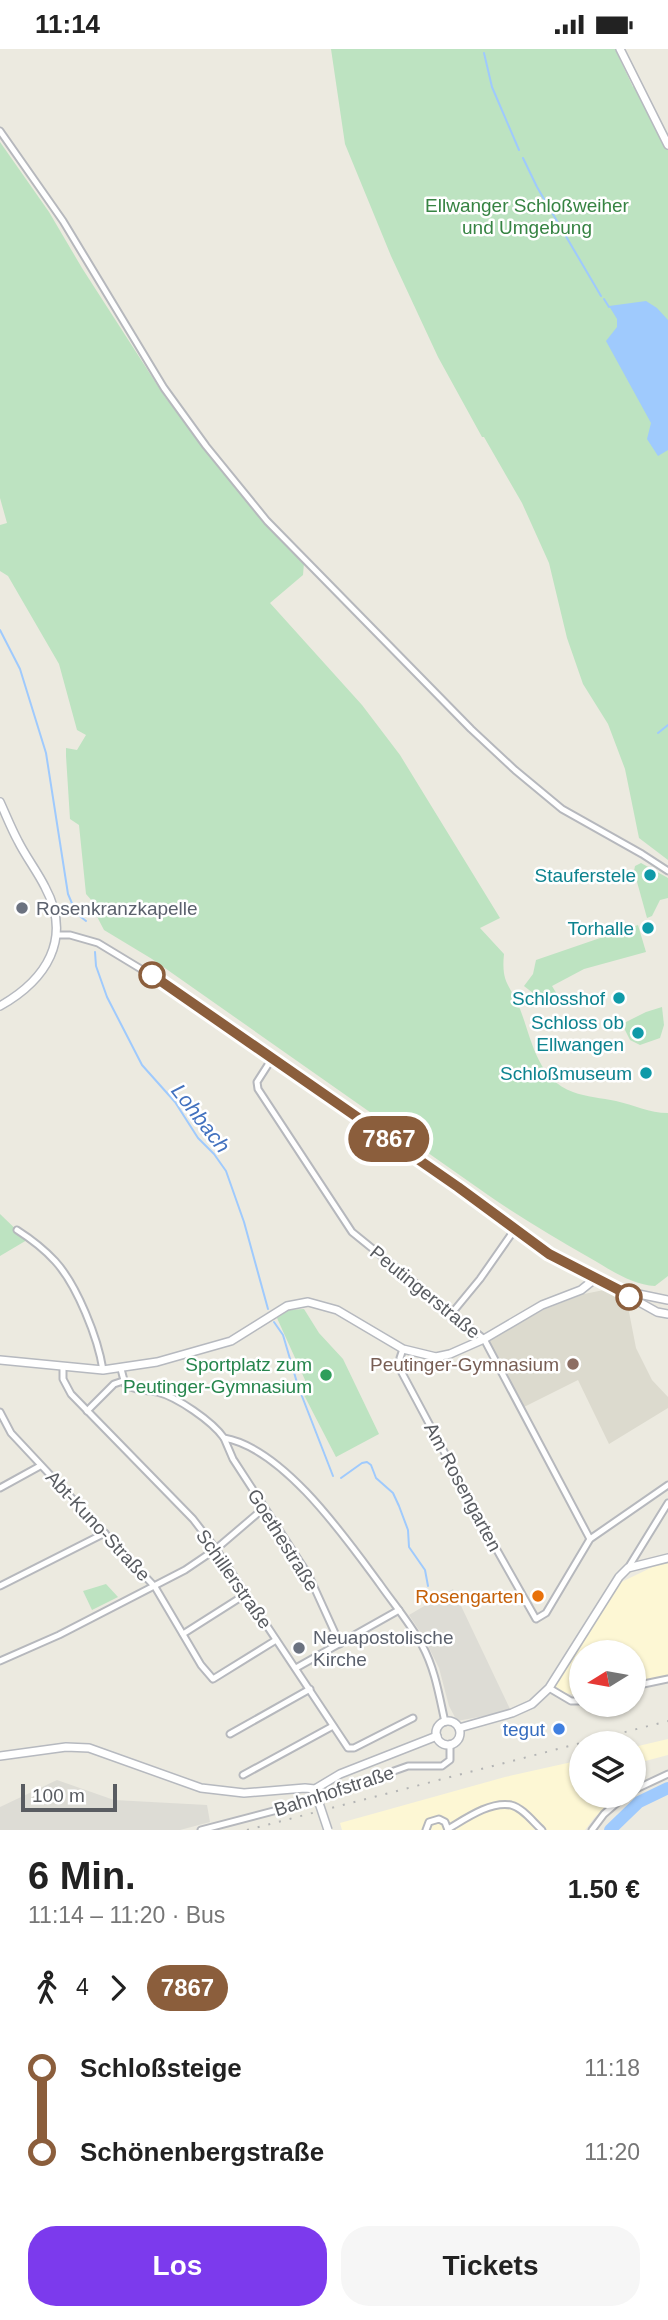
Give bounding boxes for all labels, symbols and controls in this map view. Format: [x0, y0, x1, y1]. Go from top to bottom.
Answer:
text: 11:14 [35, 9, 100, 39]
park label: Ellwanger Schloßweiher und Umgebung [425, 195, 630, 238]
place label: Stauferstele [535, 865, 636, 886]
marker: Stauferstele [642, 867, 658, 883]
place label: Rosenkranzkapelle [36, 898, 198, 919]
marker: Rosenkranzkapelle [14, 900, 30, 916]
place label: Torhalle [567, 918, 634, 939]
marker: Torhalle [640, 920, 656, 936]
unlabelled marker [139, 962, 165, 988]
place label: Schlosshof [512, 988, 606, 1009]
marker: Schlosshof [611, 990, 627, 1006]
place label: Schloss ob Ellwangen [531, 1012, 624, 1055]
marker: Schloss ob Ellwangen [630, 1025, 646, 1041]
place label: Schloßmuseum [500, 1063, 632, 1084]
marker: Schloßmuseum [638, 1065, 654, 1081]
water label: Lohbach [167, 1079, 235, 1157]
line badge: 7867 [340, 1116, 438, 1162]
text: 7867 [362, 1125, 416, 1152]
street label: Peutingerstraße [366, 1241, 484, 1343]
unlabelled marker [616, 1284, 642, 1310]
place label: Sportplatz zum Peutinger-Gymnasium [123, 1354, 312, 1397]
place label: Peutinger-Gymnasium [370, 1354, 559, 1375]
marker: Peutinger-Gymnasium [565, 1356, 581, 1372]
marker: Sportplatz zum Peutinger-Gymnasium [318, 1367, 334, 1383]
street label: Am Rosengarten [420, 1419, 506, 1555]
street label: Abt-Kuno-Straße [42, 1467, 154, 1585]
street label: Goethestraße [243, 1485, 323, 1595]
street label: Schillerstraße [192, 1525, 276, 1633]
place label: Rosengarten [415, 1586, 524, 1607]
marker: Rosengarten [530, 1588, 546, 1604]
place label: Neuapostolische Kirche [313, 1627, 453, 1670]
marker: Neuapostolische Kirche [291, 1640, 307, 1656]
north arrow [569, 1640, 646, 1717]
map controls [569, 1640, 646, 1808]
place label: tegut [503, 1719, 546, 1740]
marker: tegut [551, 1721, 567, 1737]
button: layers [569, 1731, 646, 1808]
street label: Bahnhofstraße [271, 1762, 397, 1820]
scale bar [21, 1781, 117, 1813]
text: 100 m [32, 1785, 85, 1806]
text: 6 Min. [28, 1855, 136, 1897]
text: 1.50 € [568, 1874, 640, 1904]
text: 11:14 – 11:20 · Bus [28, 1902, 225, 1928]
icon: walk [28, 1969, 66, 2007]
icon: forward [99, 1969, 137, 2007]
text: 4 [76, 1974, 89, 2000]
text: 7867 [161, 1974, 214, 2001]
text: Schloßsteige [80, 2053, 242, 2083]
text: 11:18 [584, 2055, 640, 2081]
text: Schönenbergstraße [80, 2137, 324, 2167]
text: 11:20 [584, 2139, 640, 2165]
button: Los [28, 2226, 327, 2306]
button: Tickets [341, 2226, 640, 2306]

